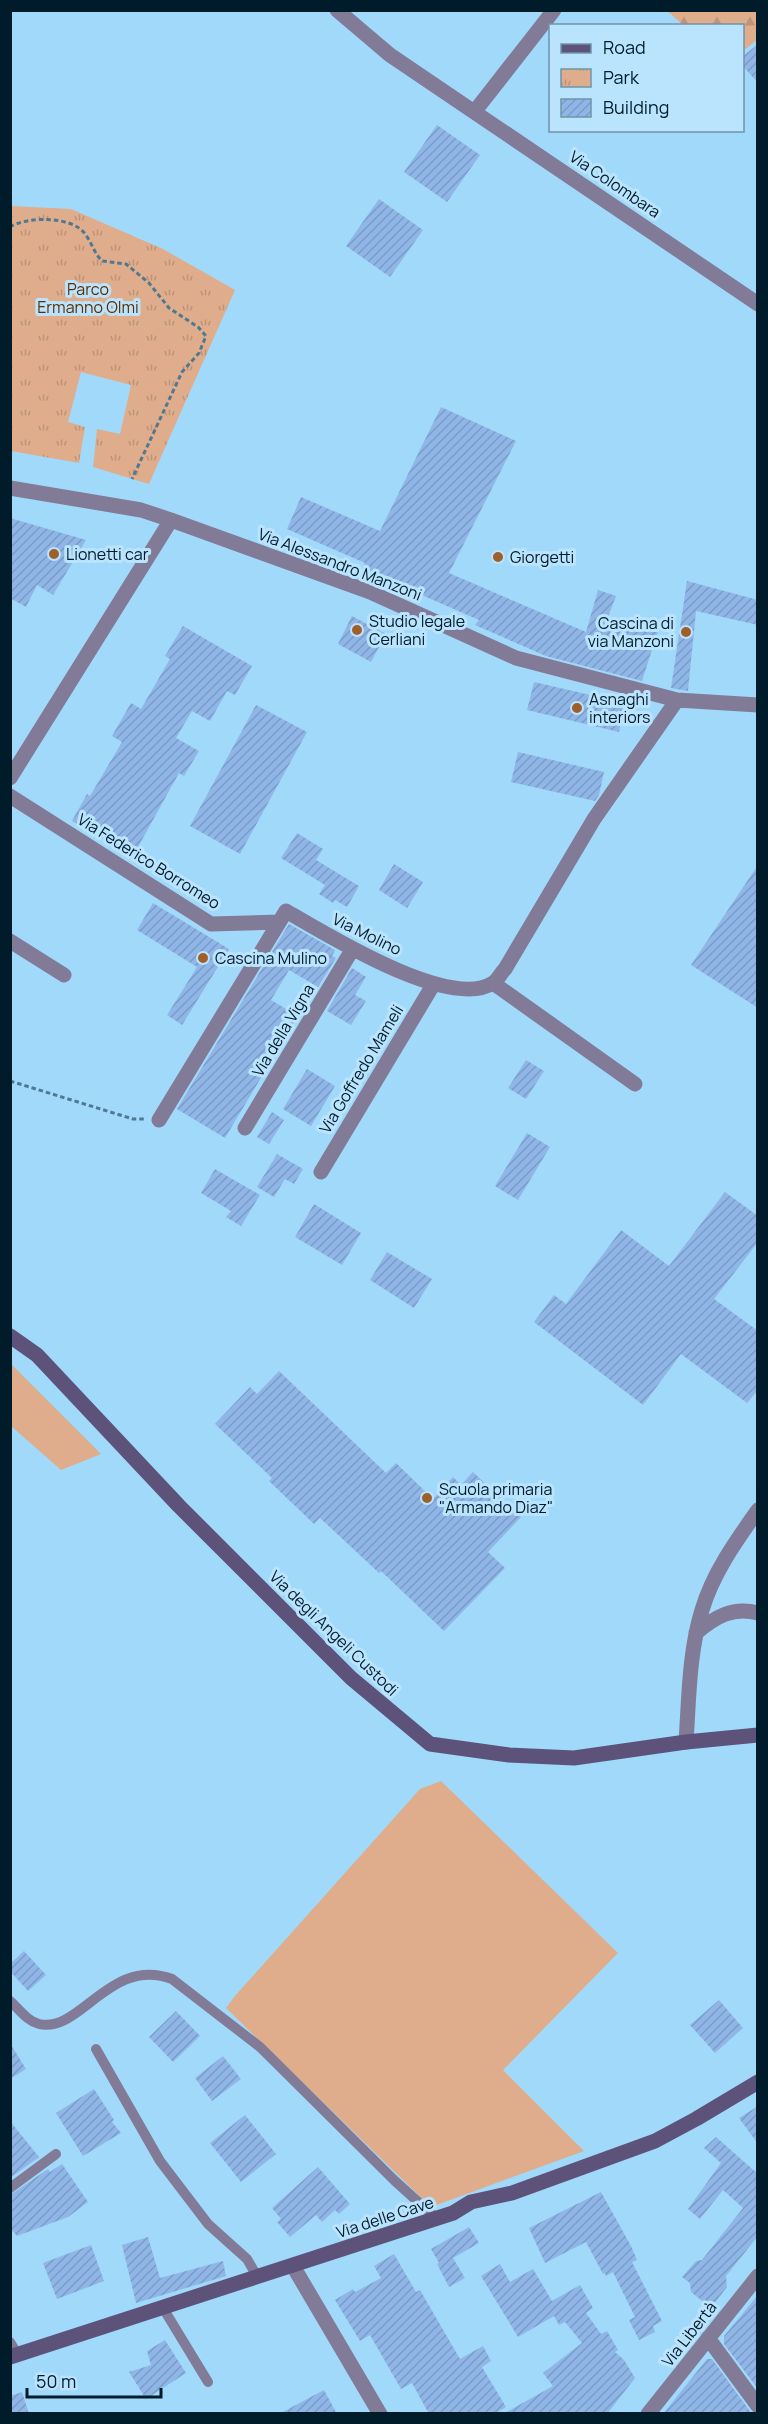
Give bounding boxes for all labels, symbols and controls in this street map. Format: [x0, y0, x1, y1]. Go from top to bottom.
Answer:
legend [549, 24, 744, 132]
text: Road [603, 35, 646, 59]
text: Park [603, 65, 640, 89]
text: Building [603, 95, 669, 119]
street label: Via Colombara [565, 145, 665, 223]
park label: Parco Ermanno Olmi [37, 278, 139, 318]
street label: Via Alessandro Manzoni [255, 523, 425, 605]
place label: Lionetti car [66, 543, 149, 565]
place label: Giorgetti [510, 546, 574, 568]
marker: Lionetti car [47, 547, 61, 561]
marker: Giorgetti [491, 550, 505, 564]
place label: Studio legale Cerliani [369, 610, 465, 650]
place label: Cascina di via Manzoni [588, 612, 674, 652]
marker: Studio legale Cerliani [350, 623, 364, 637]
marker: Cascina di via Manzoni [679, 625, 693, 639]
place label: Asnaghi interiors [589, 688, 651, 728]
marker: Asnaghi interiors [570, 701, 584, 715]
street label: Via Federico Borromeo [73, 808, 225, 914]
street label: Via Molino [329, 908, 405, 960]
place label: Cascina Mulino [215, 947, 327, 969]
marker: Cascina Mulino [196, 951, 210, 965]
street label: Via della Vigna [247, 980, 319, 1080]
street label: Via Goffredo Mameli [314, 1001, 408, 1137]
place label: Scuola primaria "Armando Diaz" [439, 1478, 553, 1518]
marker: Scuola primaria "Armando Diaz" [420, 1491, 434, 1505]
street label: Via degli Angeli Custodi [265, 1566, 403, 1700]
street label: Via delle Cave [333, 2191, 437, 2243]
street label: Via Libertà [657, 2297, 721, 2371]
scale bar [27, 2361, 160, 2399]
text: 50 m [36, 2369, 76, 2393]

